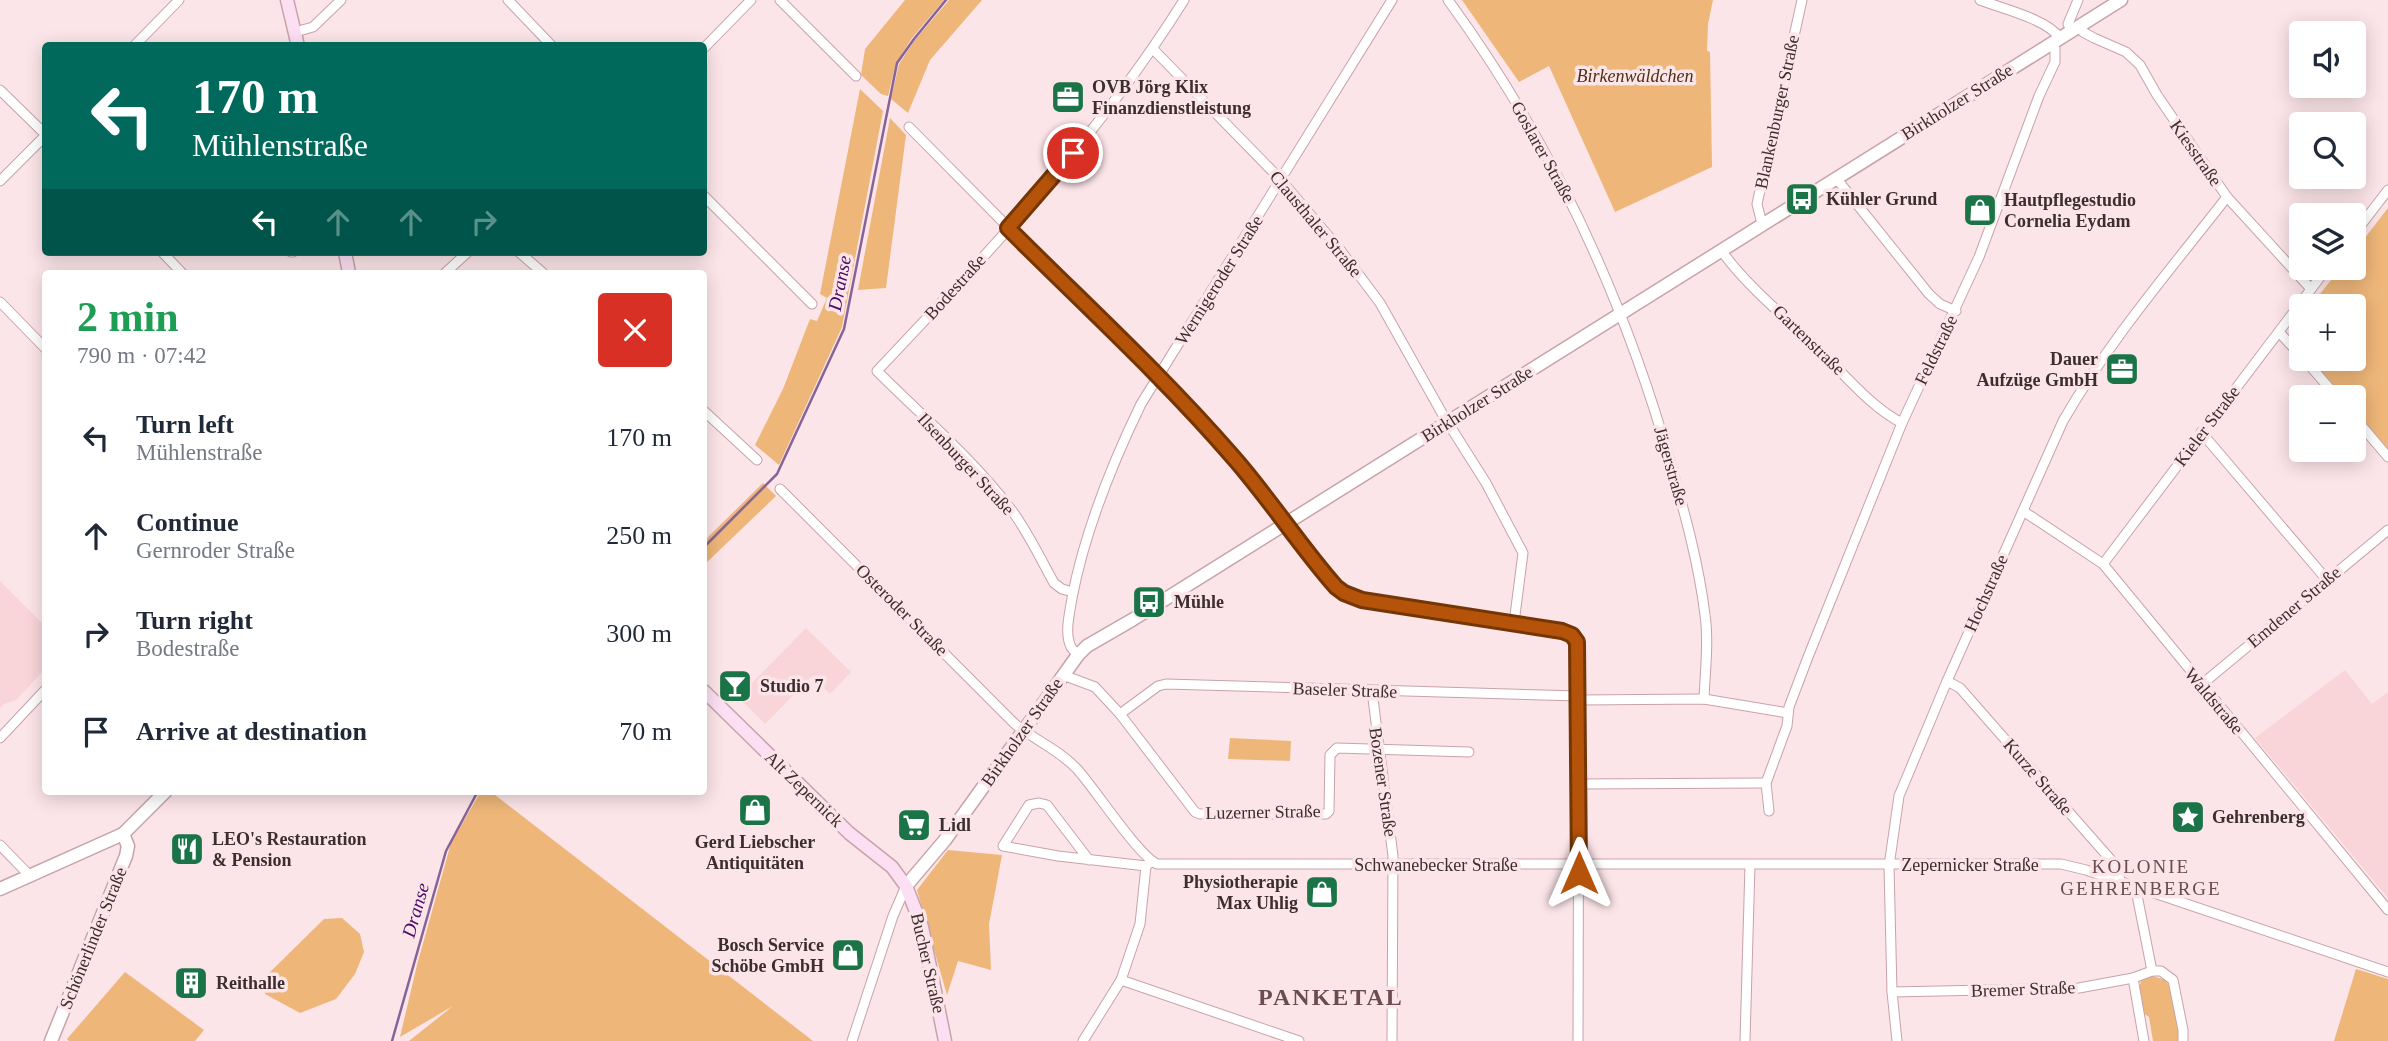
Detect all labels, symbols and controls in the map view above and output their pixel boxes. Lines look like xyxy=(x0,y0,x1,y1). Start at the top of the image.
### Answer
map controls xyxy=(2289,21,2366,462)
button: sound xyxy=(2289,21,2366,98)
street label: Blankenburger Straße xyxy=(1751,33,1803,191)
street label: Birkholzer Straße xyxy=(1898,60,2016,144)
park label: Birkenwäldchen xyxy=(1577,66,1693,86)
text: 170 m xyxy=(192,69,319,124)
icon: left xyxy=(77,70,168,161)
place label: OVB Jörg Klix Finanzdienstleistung xyxy=(1092,77,1251,118)
office icon: OVB Jörg Klix Finanzdienstleistung xyxy=(1049,78,1087,116)
street label: Goslarer Straße xyxy=(1507,98,1579,206)
button: search xyxy=(2289,112,2366,189)
street label: Kiesstraße xyxy=(2166,116,2226,190)
pin xyxy=(1043,123,1103,183)
text: Mühlenstraße xyxy=(192,127,368,163)
icon: arrive xyxy=(1054,134,1092,172)
street label: Clausthaler Straße xyxy=(1266,167,1366,281)
bus stop icon: Kühler Grund xyxy=(1783,180,1821,218)
place label: Kühler Grund xyxy=(1826,189,1937,209)
place label: Hautpflegestudio Cornelia Eydam xyxy=(2004,190,2136,231)
shop icon: Hautpflegestudio Cornelia Eydam xyxy=(1961,191,1999,229)
icon: left xyxy=(246,203,284,241)
icon: ahead xyxy=(319,203,357,241)
icon: ahead xyxy=(392,203,430,241)
icon: right xyxy=(465,203,503,241)
button: layers xyxy=(2289,203,2366,280)
street label: Wernigeroder Straße xyxy=(1171,212,1267,348)
street label: Bodestraße xyxy=(920,250,990,324)
water label: Dranse xyxy=(824,254,855,314)
button: close xyxy=(598,293,672,367)
text: 2 min xyxy=(77,294,179,340)
button: + xyxy=(2289,294,2366,371)
street label: Gartenstraße xyxy=(1769,301,1849,379)
street label: Feldstraße xyxy=(1911,312,1961,388)
text: 790 m · 07:42 xyxy=(77,343,207,368)
place label: Dauer Aufzüge GmbH xyxy=(1977,349,2098,390)
office icon: Dauer Aufzüge GmbH xyxy=(2103,350,2141,388)
street label: Birkholzer Straße xyxy=(1418,362,1536,446)
street label: Kieler Straße xyxy=(2170,382,2244,470)
button: − xyxy=(2289,385,2366,462)
street label: Ilsenburger Straße xyxy=(914,409,1018,519)
text: Turn left xyxy=(136,410,234,439)
icon: left xyxy=(77,419,115,457)
text: 170 m xyxy=(606,423,672,452)
street label: Jägerstraße xyxy=(1650,424,1692,508)
text: Mühlenstraße xyxy=(136,440,262,465)
text: Continue xyxy=(136,508,239,537)
icon: ahead xyxy=(77,517,115,555)
text: 250 m xyxy=(606,521,672,550)
text: Gernroder Straße xyxy=(136,538,295,563)
street label: Hochstraße xyxy=(1960,551,2012,635)
street label: Osteroder Straße xyxy=(852,560,952,660)
street label: Emdener Straße xyxy=(2243,562,2345,652)
bus stop icon: Mühle xyxy=(1130,583,1168,621)
place label: Mühle xyxy=(1174,592,1224,612)
text: Turn right xyxy=(136,606,253,635)
icon: right xyxy=(77,615,115,653)
text: 300 m xyxy=(606,619,672,648)
text: Bodestraße xyxy=(136,636,239,661)
street label: Waldstraße xyxy=(2180,664,2248,738)
bar icon: Studio 7 xyxy=(716,667,754,705)
street label: Birkholzer Straße xyxy=(977,674,1067,790)
place label: Studio 7 xyxy=(760,676,824,696)
street label: Baseler Straße xyxy=(1292,678,1398,702)
icon: arrive xyxy=(77,713,115,751)
text: Arrive at destination xyxy=(136,717,367,746)
text: 70 m xyxy=(619,717,672,746)
street label: Bozener Straße xyxy=(1365,726,1401,838)
street label: Kurze Straße xyxy=(1999,735,2077,819)
street label: Alt Zepernick xyxy=(761,747,847,831)
shop icon: Gerd Liebscher Antiquitäten xyxy=(736,791,774,829)
place icon: Gehrenberg xyxy=(2169,798,2207,836)
street label: Luzerner Straße xyxy=(1205,801,1321,823)
supermarket icon: Lidl xyxy=(895,806,933,844)
place label: Gehrenberg xyxy=(2212,807,2305,827)
place label: Lidl xyxy=(939,815,971,835)
place label: LEO's Restauration & Pension xyxy=(212,829,367,870)
restaurant icon: LEO's Restauration & Pension xyxy=(168,830,206,868)
place label: Gerd Liebscher Antiquitäten xyxy=(695,832,815,873)
position arrow xyxy=(1542,836,1616,910)
street label: Schwanebecker Straße xyxy=(1354,855,1518,875)
street label: Zepernicker Straße xyxy=(1901,855,2039,875)
district label: KOLONIE GEHRENBERGE xyxy=(2060,856,2222,899)
street label: Schönerlinder Straße xyxy=(55,864,131,1012)
place label: Physiotherapie Max Uhlig xyxy=(1183,872,1298,913)
shop icon: Physiotherapie Max Uhlig xyxy=(1303,873,1341,911)
water label: Dranse xyxy=(397,880,433,941)
street label: Bucher Straße xyxy=(907,911,949,1015)
place label: Bosch Service Schöbe GmbH xyxy=(711,935,824,976)
shop icon: Bosch Service Schöbe GmbH xyxy=(829,936,867,974)
building icon: Reithalle xyxy=(172,964,210,1002)
place label: Reithalle xyxy=(216,973,285,993)
street label: Bremer Straße xyxy=(1970,977,2076,1001)
district label: PANKETAL xyxy=(1258,984,1404,1010)

